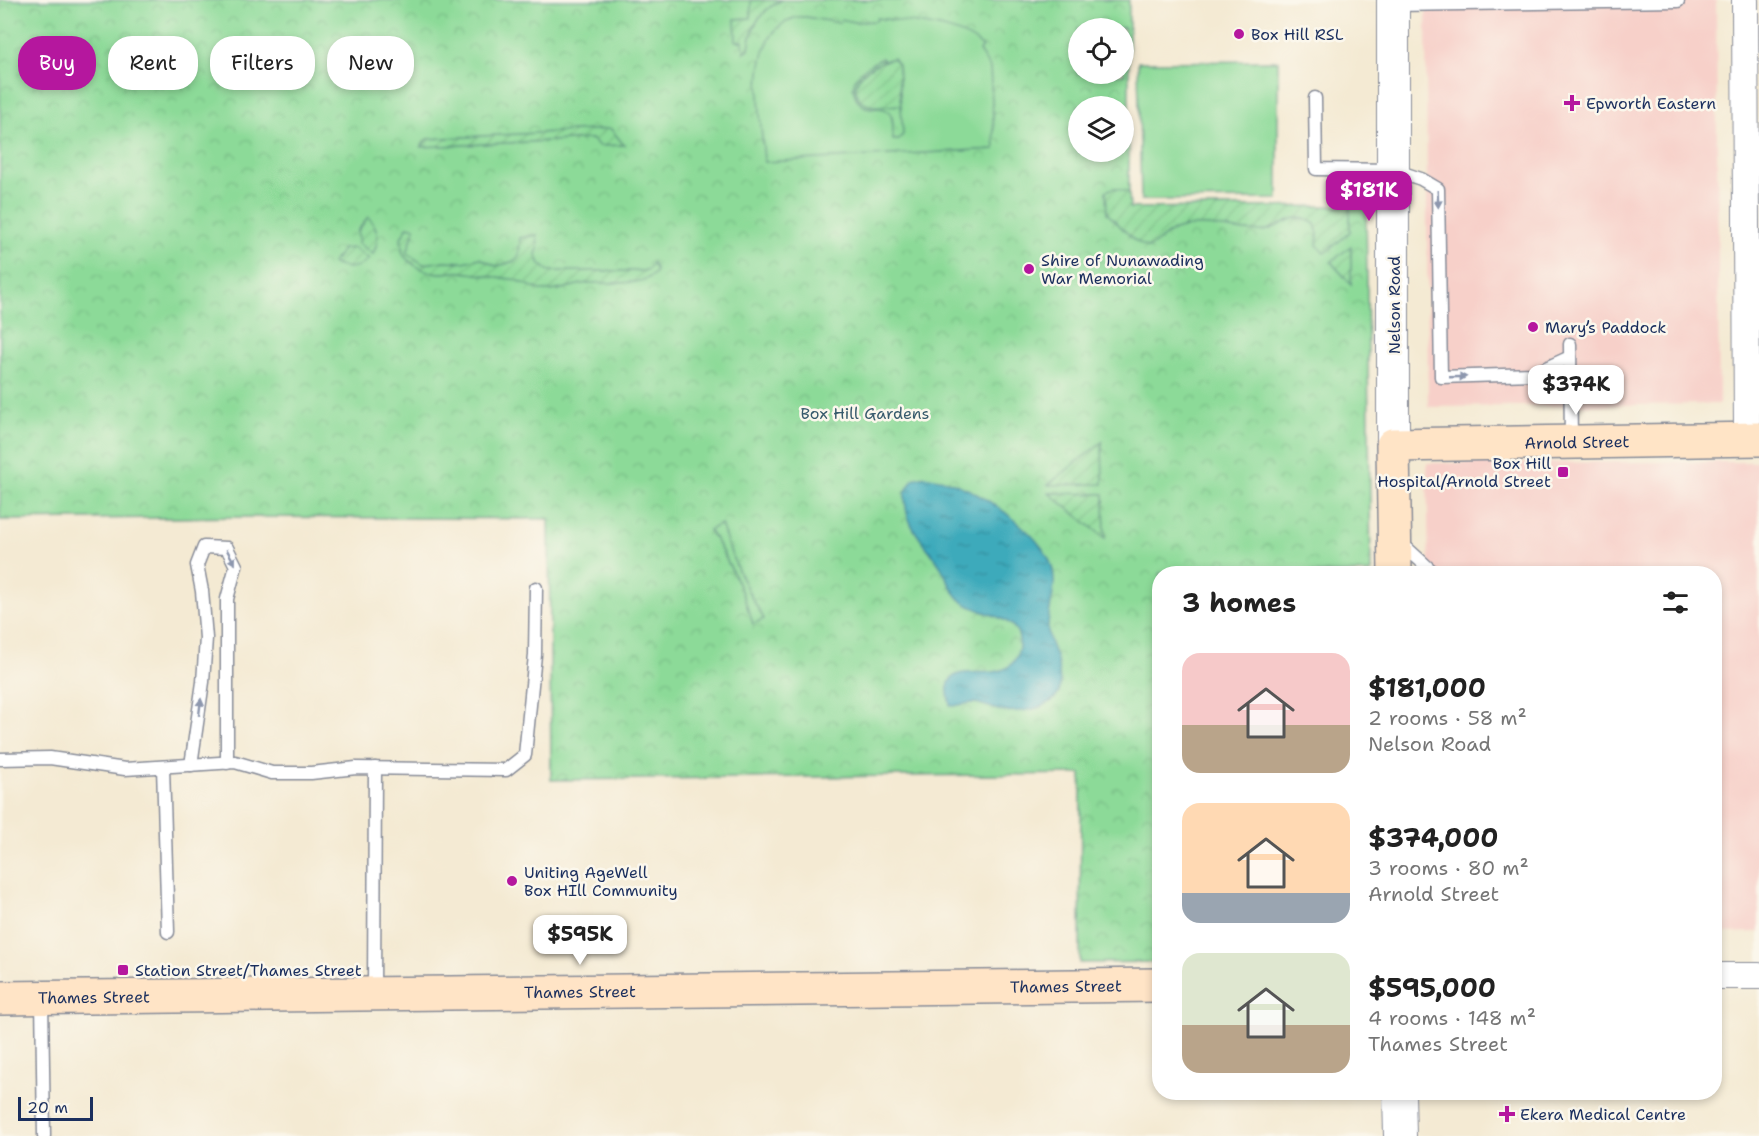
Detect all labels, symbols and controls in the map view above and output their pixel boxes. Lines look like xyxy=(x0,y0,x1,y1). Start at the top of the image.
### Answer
map controls xyxy=(1068,18,1134,162)
button: locate xyxy=(1068,18,1134,84)
place label: Box Hill RSL xyxy=(1251,24,1344,45)
marker: Box Hill RSL xyxy=(1232,27,1246,41)
chip: Buy xyxy=(18,36,96,90)
chip: Rent xyxy=(108,36,198,90)
chip: Filters xyxy=(210,36,315,90)
chip: New xyxy=(327,36,414,90)
place label: Epworth Eastern xyxy=(1586,93,1716,114)
marker: Epworth Eastern xyxy=(1563,94,1581,112)
button: layers xyxy=(1068,96,1134,162)
pin: $181K xyxy=(1327,171,1411,222)
text: $181K xyxy=(1340,177,1398,203)
one-way arrow xyxy=(1433,190,1442,209)
place label: Shire of Nunawading War Memorial xyxy=(1041,250,1204,289)
street label: Nelson Road xyxy=(1384,256,1405,354)
marker: Shire of Nunawading War Memorial xyxy=(1022,262,1036,276)
place label: Mary’s Paddock xyxy=(1545,317,1666,338)
marker: Mary’s Paddock xyxy=(1526,320,1540,334)
pin: $374K xyxy=(1534,365,1618,416)
text: $374K xyxy=(1542,371,1610,397)
one-way arrow xyxy=(1448,372,1467,381)
park label: Box Hill Gardens xyxy=(801,403,930,424)
street label: Arnold Street xyxy=(1524,431,1630,453)
place label: Box Hill Hospital/Arnold Street xyxy=(1377,453,1551,492)
marker: Box Hill Hospital/Arnold Street xyxy=(1556,465,1570,479)
one-way arrow xyxy=(225,548,236,565)
text: 3 homes xyxy=(1182,585,1296,620)
icon: filters xyxy=(1659,586,1692,619)
text: $181,000 xyxy=(1368,670,1486,705)
icon: home xyxy=(1230,677,1302,749)
one-way arrow xyxy=(195,698,204,717)
text: 2 rooms · 58 m² xyxy=(1368,705,1527,731)
text: Nelson Road xyxy=(1368,731,1491,757)
text: $374,000 xyxy=(1368,820,1499,855)
icon: home xyxy=(1230,827,1302,899)
text: 3 rooms · 80 m² xyxy=(1368,855,1529,881)
place label: Uniting AgeWell Box HIll Community xyxy=(524,862,678,901)
marker: Uniting AgeWell Box HIll Community xyxy=(505,874,519,888)
text: Arnold Street xyxy=(1368,881,1499,907)
pin: $595K xyxy=(538,915,622,966)
text: $595K xyxy=(547,921,613,947)
place label: Station Street/Thames Street xyxy=(135,960,362,981)
marker: Station Street/Thames Street xyxy=(116,963,130,977)
text: $595,000 xyxy=(1368,970,1496,1005)
street label: Thames Street xyxy=(1010,975,1122,997)
icon: home xyxy=(1230,977,1302,1049)
street label: Thames Street xyxy=(524,980,636,1003)
street label: Thames Street xyxy=(38,986,150,1008)
text: 4 rooms · 148 m² xyxy=(1368,1005,1536,1031)
text: Thames Street xyxy=(1368,1031,1508,1057)
scale bar xyxy=(18,1094,93,1122)
text: 20 m xyxy=(27,1097,68,1118)
place label: Ekera Medical Centre xyxy=(1520,1104,1686,1125)
marker: Ekera Medical Centre xyxy=(1498,1105,1516,1123)

